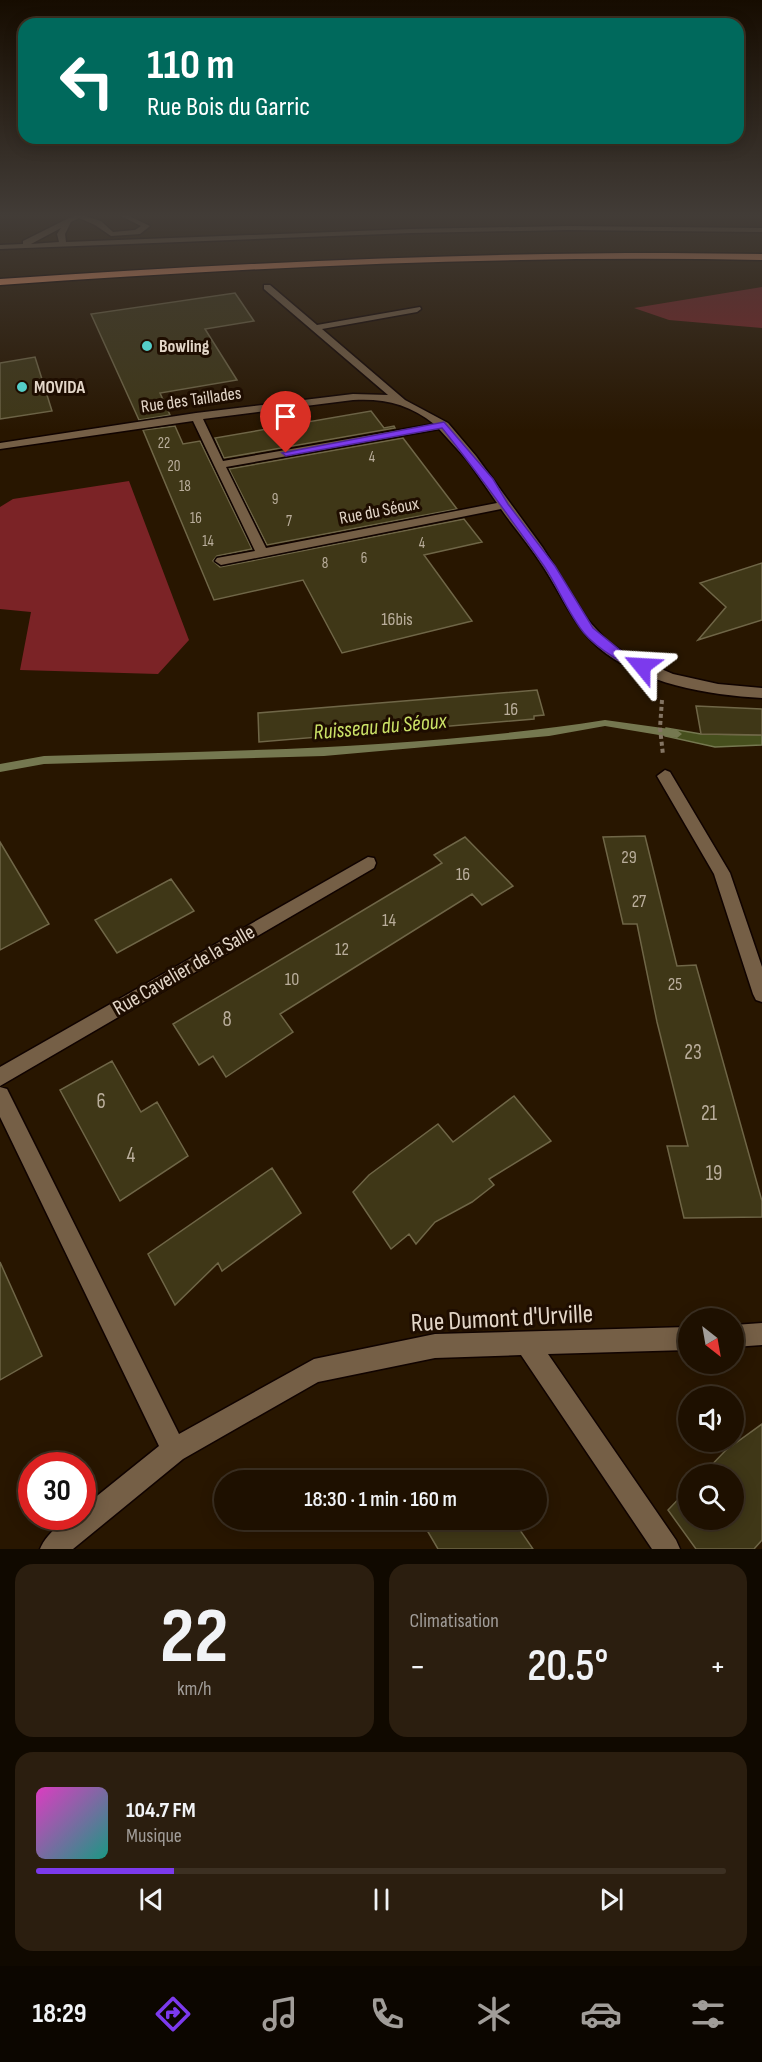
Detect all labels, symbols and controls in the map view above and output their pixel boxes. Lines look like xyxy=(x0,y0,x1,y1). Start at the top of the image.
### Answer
text: 110 m xyxy=(147,40,234,91)
icon: left xyxy=(48,42,126,120)
text: Rue Bois du Garric xyxy=(147,91,310,123)
place label: Bowling xyxy=(159,336,210,357)
marker: Bowling xyxy=(140,339,154,353)
place label: MOVIDA xyxy=(34,377,85,398)
marker: MOVIDA xyxy=(15,380,29,394)
street label: Rue des Taillades xyxy=(139,383,243,417)
pin xyxy=(260,391,311,453)
icon: arrive xyxy=(269,400,302,433)
house number: 22 xyxy=(158,434,170,453)
house number: 4 xyxy=(369,448,375,467)
house number: 20 xyxy=(168,457,180,476)
house number: 18 xyxy=(179,477,191,496)
house number: 9 xyxy=(272,490,278,509)
street label: Rue du Séoux xyxy=(337,493,421,529)
house number: 16 xyxy=(190,509,202,528)
house number: 7 xyxy=(286,512,292,531)
house number: 14 xyxy=(202,532,214,551)
house number: 4 xyxy=(419,534,425,553)
house number: 6 xyxy=(361,549,367,568)
house number: 8 xyxy=(322,554,328,573)
house number: 16bis xyxy=(381,609,413,630)
position arrow xyxy=(610,634,674,698)
house number: 16 xyxy=(504,699,518,720)
water label: Ruisseau du Séoux xyxy=(312,708,449,746)
house number: 29 xyxy=(621,847,637,868)
house number: 16 xyxy=(456,864,470,885)
house number: 27 xyxy=(632,891,647,912)
house number: 14 xyxy=(382,910,396,931)
street label: Rue Cavelier de la Salle xyxy=(109,919,259,1021)
house number: 12 xyxy=(335,939,349,960)
house number: 10 xyxy=(285,969,299,990)
house number: 25 xyxy=(668,974,682,995)
house number: 8 xyxy=(222,1007,232,1032)
house number: 23 xyxy=(684,1040,702,1065)
house number: 6 xyxy=(96,1089,106,1114)
house number: 21 xyxy=(701,1101,718,1126)
house number: 4 xyxy=(127,1143,136,1168)
house number: 19 xyxy=(706,1161,722,1186)
street label: Rue Dumont d'Urville xyxy=(410,1299,594,1339)
north arrow xyxy=(678,1308,744,1374)
map controls xyxy=(678,1308,744,1530)
button: sound xyxy=(678,1386,744,1452)
speed limit sign: 30 xyxy=(18,1452,96,1530)
button: search xyxy=(678,1464,744,1530)
text: 18:30 · 1 min · 160 m xyxy=(304,1486,457,1513)
text: 22 xyxy=(160,1591,228,1684)
text: Climatisation xyxy=(410,1609,499,1633)
text: 20.5° xyxy=(527,1639,608,1694)
text: − xyxy=(410,1647,426,1687)
text: + xyxy=(710,1647,726,1687)
text: km/h xyxy=(177,1677,212,1701)
text: 104.7 FM xyxy=(126,1797,196,1824)
text: Musique xyxy=(126,1824,182,1848)
icon: previous xyxy=(135,1883,168,1916)
icon: pause xyxy=(365,1883,398,1916)
icon: next xyxy=(595,1883,628,1916)
icon: directions xyxy=(152,1993,194,2035)
icon: music xyxy=(259,1993,301,2035)
icon: phone xyxy=(366,1993,408,2035)
icon: climate xyxy=(473,1993,515,2035)
icon: car xyxy=(580,1993,622,2035)
icon: filters xyxy=(687,1993,729,2035)
text: 18:29 xyxy=(33,1998,87,2030)

